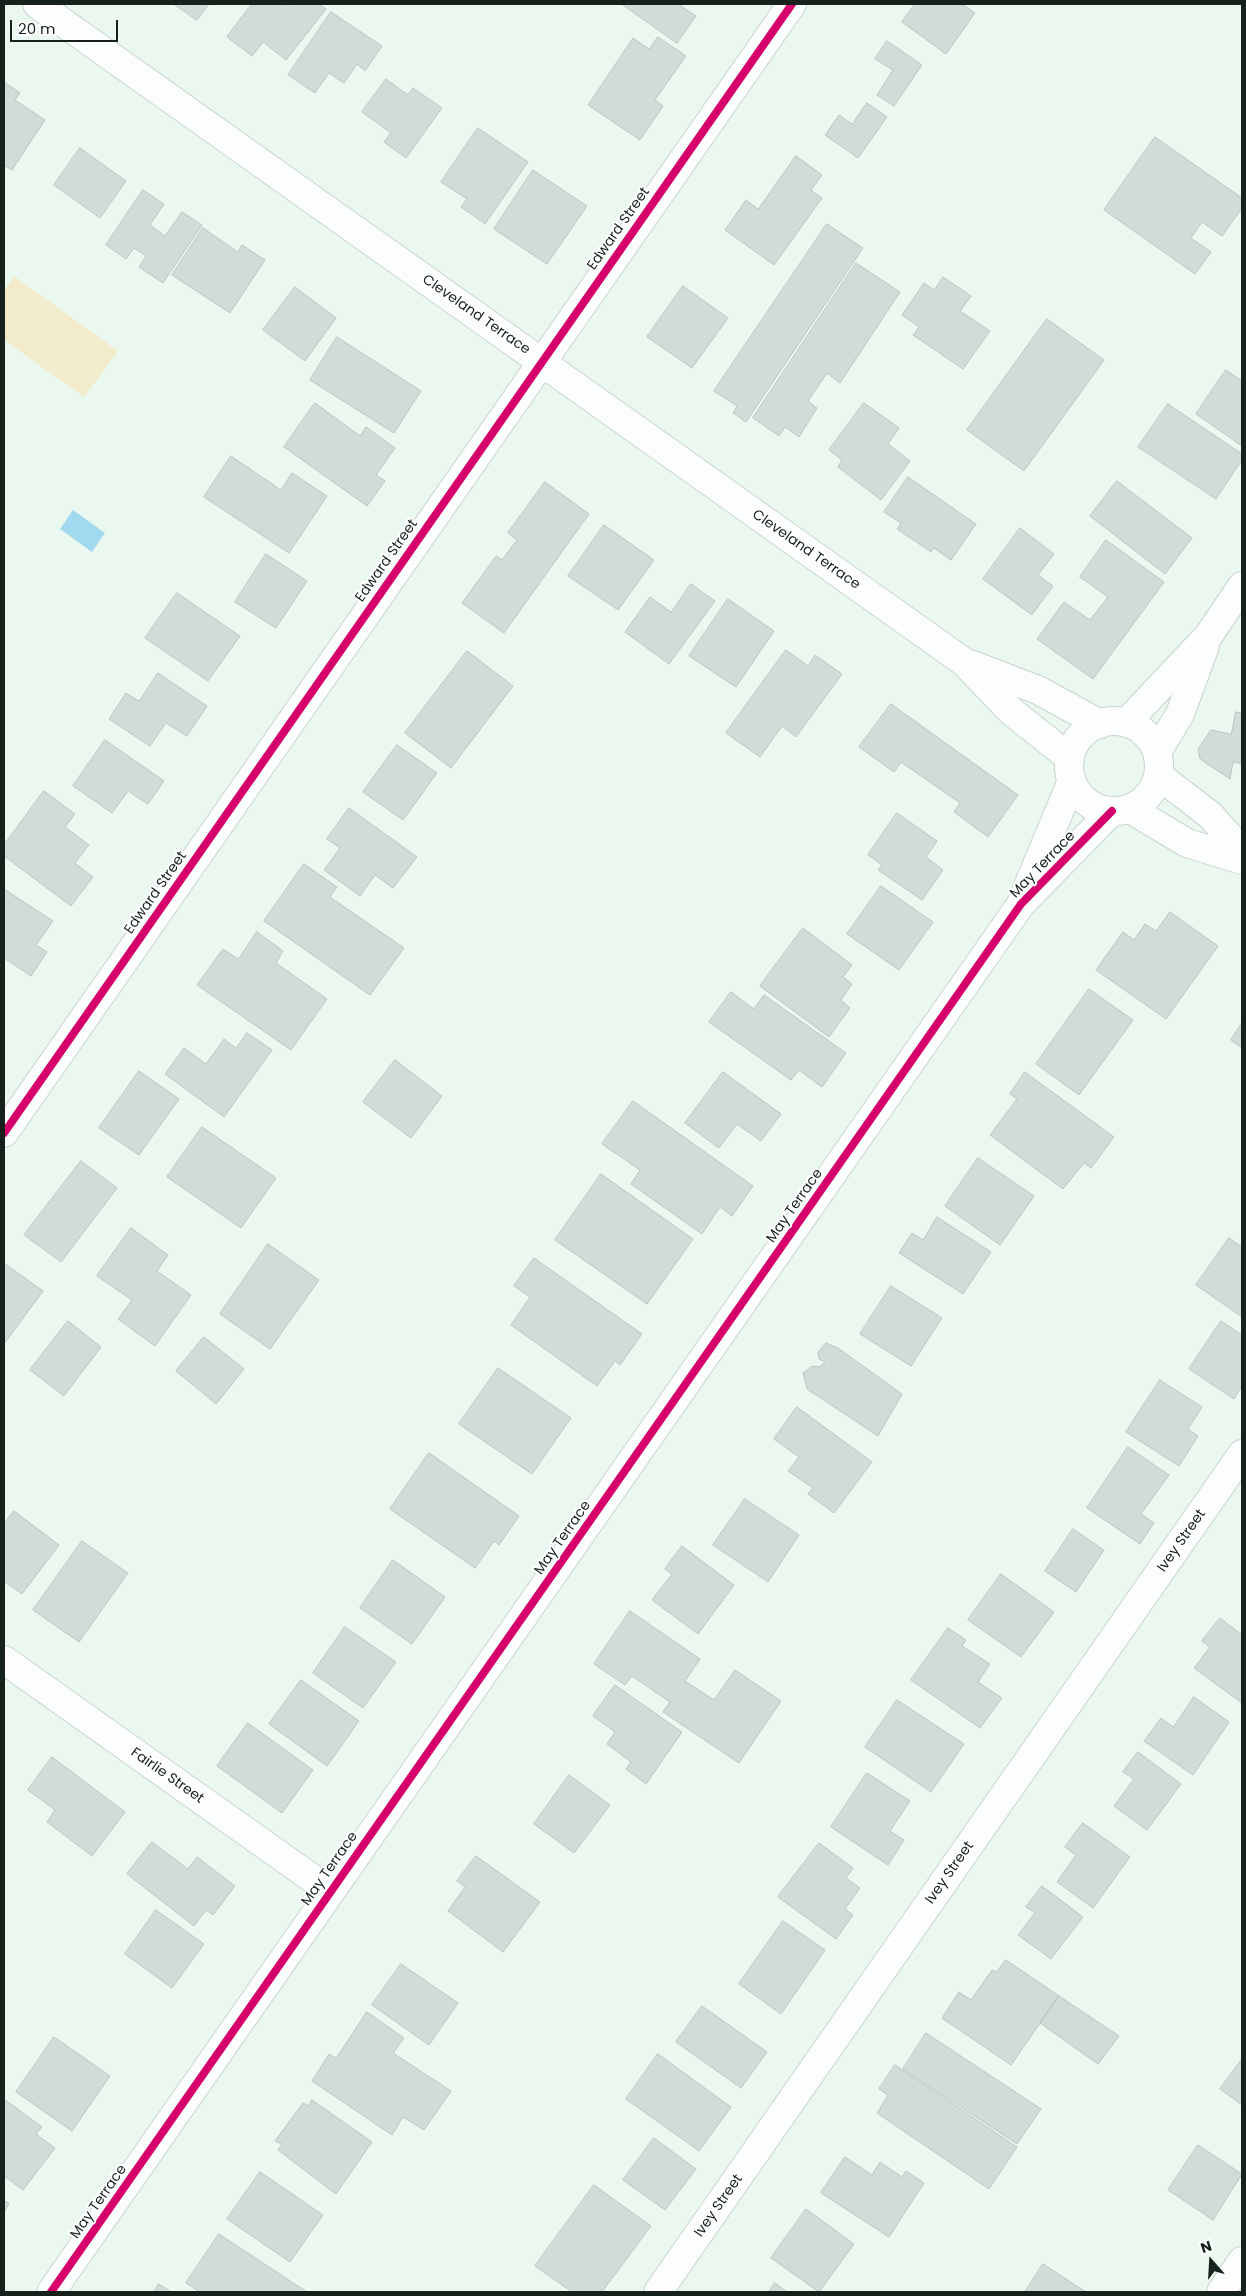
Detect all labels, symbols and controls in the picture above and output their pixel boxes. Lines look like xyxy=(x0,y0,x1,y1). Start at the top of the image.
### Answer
scale bar xyxy=(12,10,120,42)
text: 20 m xyxy=(18,18,56,39)
street label: Edward Street xyxy=(584,184,654,274)
street label: Cleveland Terrace xyxy=(419,271,533,359)
street label: Cleveland Terrace xyxy=(749,506,863,594)
street label: Edward Street xyxy=(352,516,422,606)
street label: May Terrace xyxy=(1007,828,1079,902)
street label: Edward Street xyxy=(121,848,191,938)
street label: May Terrace xyxy=(763,1166,827,1246)
street label: May Terrace xyxy=(531,1498,595,1578)
street label: Ivey Street xyxy=(1154,1506,1210,1576)
street label: Fairlie Street xyxy=(127,1745,207,1807)
street label: May Terrace xyxy=(298,1829,362,1909)
street label: Ivey Street xyxy=(922,1838,978,1908)
street label: May Terrace xyxy=(67,2162,131,2242)
street label: Ivey Street xyxy=(691,2171,747,2241)
north arrow xyxy=(1186,2236,1236,2286)
text: N xyxy=(1198,2236,1214,2258)

